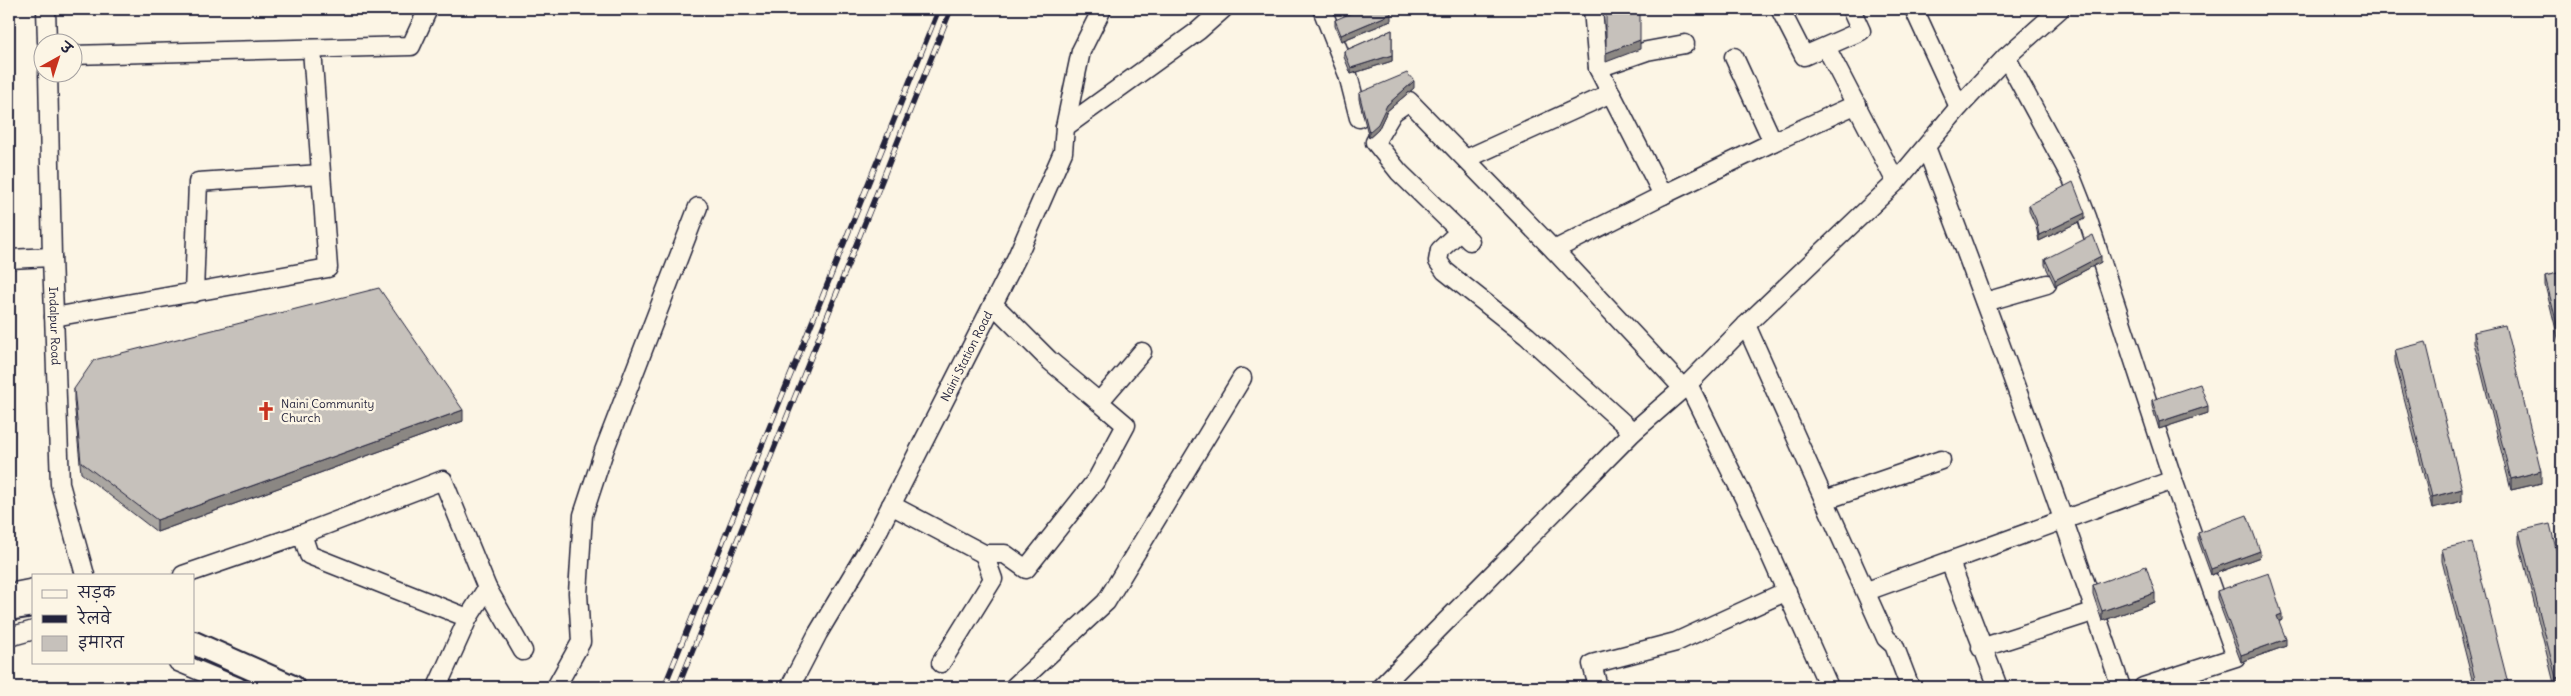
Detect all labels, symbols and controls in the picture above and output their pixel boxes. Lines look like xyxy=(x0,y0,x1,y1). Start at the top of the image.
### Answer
north arrow xyxy=(32,32,82,82)
text: उ xyxy=(55,37,77,59)
street label: Indalpur Road xyxy=(46,286,64,365)
street label: Naini Station Road xyxy=(937,309,995,404)
place label: Naini Community Church xyxy=(281,396,374,425)
church icon: Naini Community Church xyxy=(255,400,277,422)
legend xyxy=(32,574,195,664)
text: सड़क xyxy=(77,583,116,603)
text: रेलवे xyxy=(76,605,112,628)
text: इमारत xyxy=(78,633,125,652)

